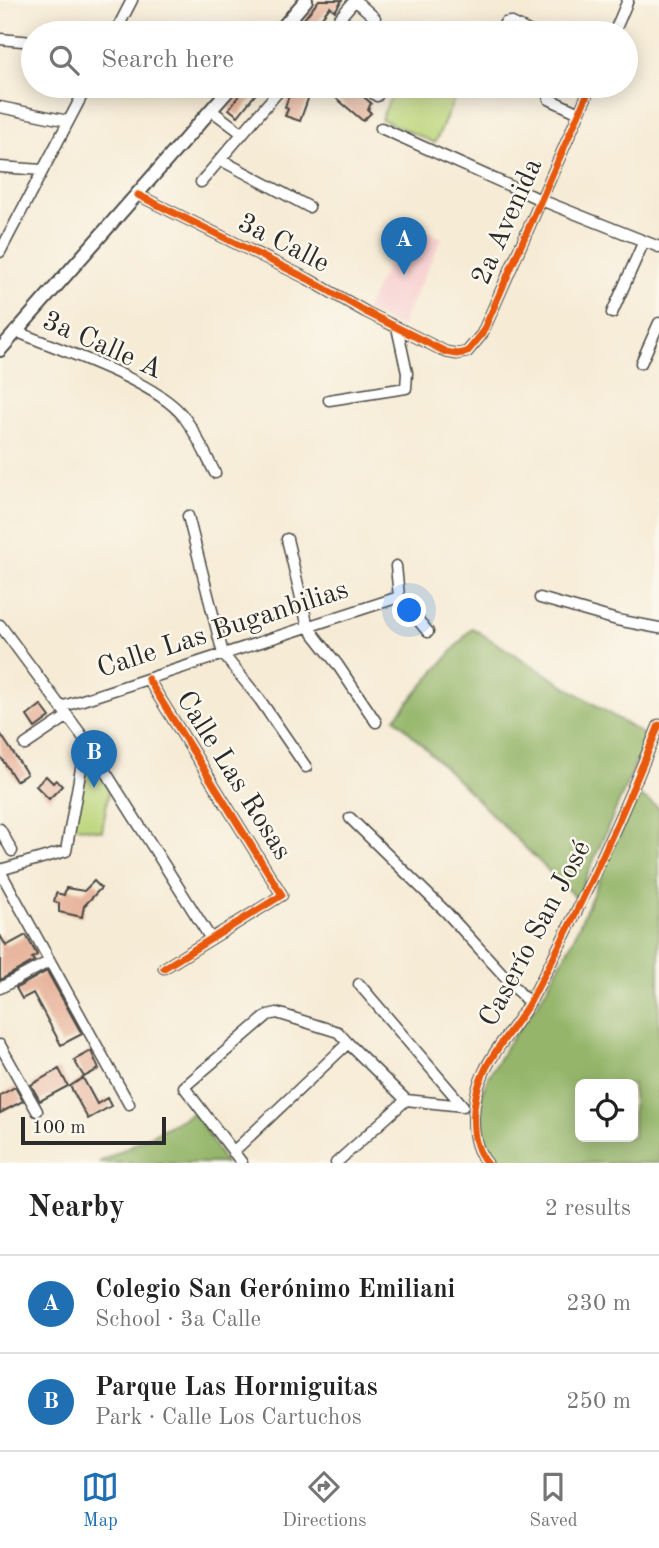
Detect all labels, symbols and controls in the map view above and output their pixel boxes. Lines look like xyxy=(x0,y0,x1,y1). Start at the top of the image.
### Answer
search box xyxy=(21,21,638,98)
icon: search xyxy=(45,41,83,79)
text: Search here xyxy=(101,47,234,73)
street label: 2a Avenida xyxy=(468,154,548,289)
street label: 3a Calle xyxy=(233,209,333,279)
pin: A xyxy=(381,217,427,275)
street label: 3a Calle A xyxy=(38,307,166,385)
street label: Calle Las Buganbilias xyxy=(94,576,352,684)
your location xyxy=(392,593,426,627)
street label: Calle Las Rosas xyxy=(170,687,296,865)
pin: B xyxy=(71,730,117,788)
street label: Caserío San José xyxy=(475,836,597,1032)
map controls xyxy=(575,1079,638,1142)
button: locate xyxy=(575,1079,638,1142)
scale bar xyxy=(21,1114,166,1146)
text: 100 m xyxy=(32,1119,85,1138)
text: Nearby xyxy=(28,1193,125,1223)
text: 2 results xyxy=(545,1197,631,1220)
text: Colegio San Gerónimo Emiliani xyxy=(95,1277,455,1303)
text: A xyxy=(42,1292,60,1315)
text: 230 m xyxy=(566,1292,631,1315)
text: School · 3a Calle xyxy=(95,1308,261,1331)
text: Parque Las Hormiguitas xyxy=(95,1375,378,1401)
text: B xyxy=(43,1390,59,1413)
text: 250 m xyxy=(566,1390,631,1413)
text: Park · Calle Los Cartuchos xyxy=(95,1406,362,1429)
tab: Map xyxy=(81,1468,119,1533)
tab: Directions xyxy=(282,1468,367,1533)
tab: Saved xyxy=(529,1468,578,1533)

